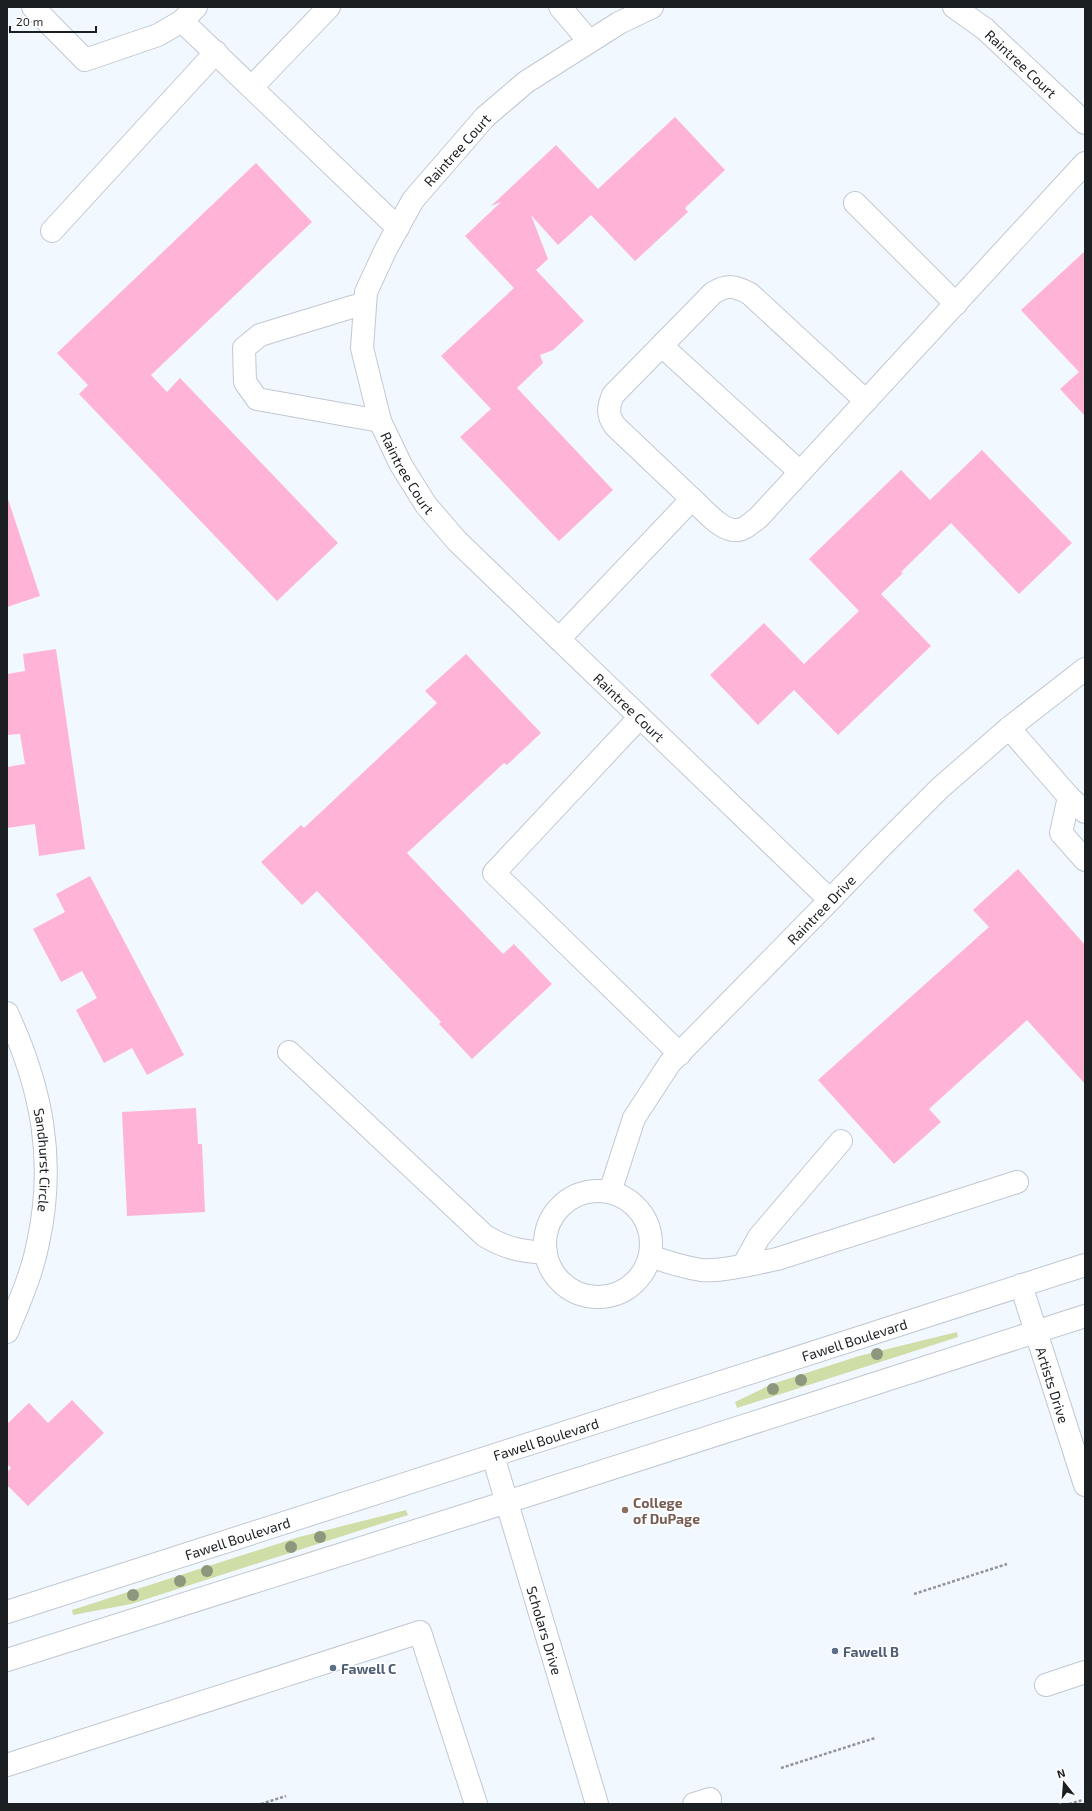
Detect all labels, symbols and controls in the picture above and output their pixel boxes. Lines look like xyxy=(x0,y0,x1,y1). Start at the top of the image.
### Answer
scale bar xyxy=(10,8,96,34)
text: 20 m xyxy=(16,14,43,28)
street label: Raintree Court xyxy=(982,26,1061,101)
street label: Raintree Court xyxy=(420,110,494,190)
street label: Raintree Court xyxy=(378,429,438,517)
street label: Raintree Court xyxy=(590,669,668,745)
street label: Raintree Drive xyxy=(783,871,858,947)
street label: Sandhurst Circle xyxy=(31,1107,54,1213)
street label: Fawell Boulevard xyxy=(799,1314,909,1364)
street label: Artists Drive xyxy=(1033,1345,1073,1425)
street label: Fawell Boulevard xyxy=(491,1414,601,1464)
place label: College of DuPage xyxy=(633,1494,700,1527)
marker: College of DuPage xyxy=(620,1505,630,1515)
street label: Fawell Boulevard xyxy=(182,1513,292,1563)
street label: Scholars Drive xyxy=(524,1584,566,1677)
place label: Fawell B xyxy=(843,1643,899,1660)
marker: Fawell B xyxy=(830,1646,840,1656)
place label: Fawell C xyxy=(341,1660,396,1677)
marker: Fawell C xyxy=(328,1663,338,1673)
north arrow xyxy=(1044,1763,1084,1803)
text: N xyxy=(1055,1766,1067,1780)

